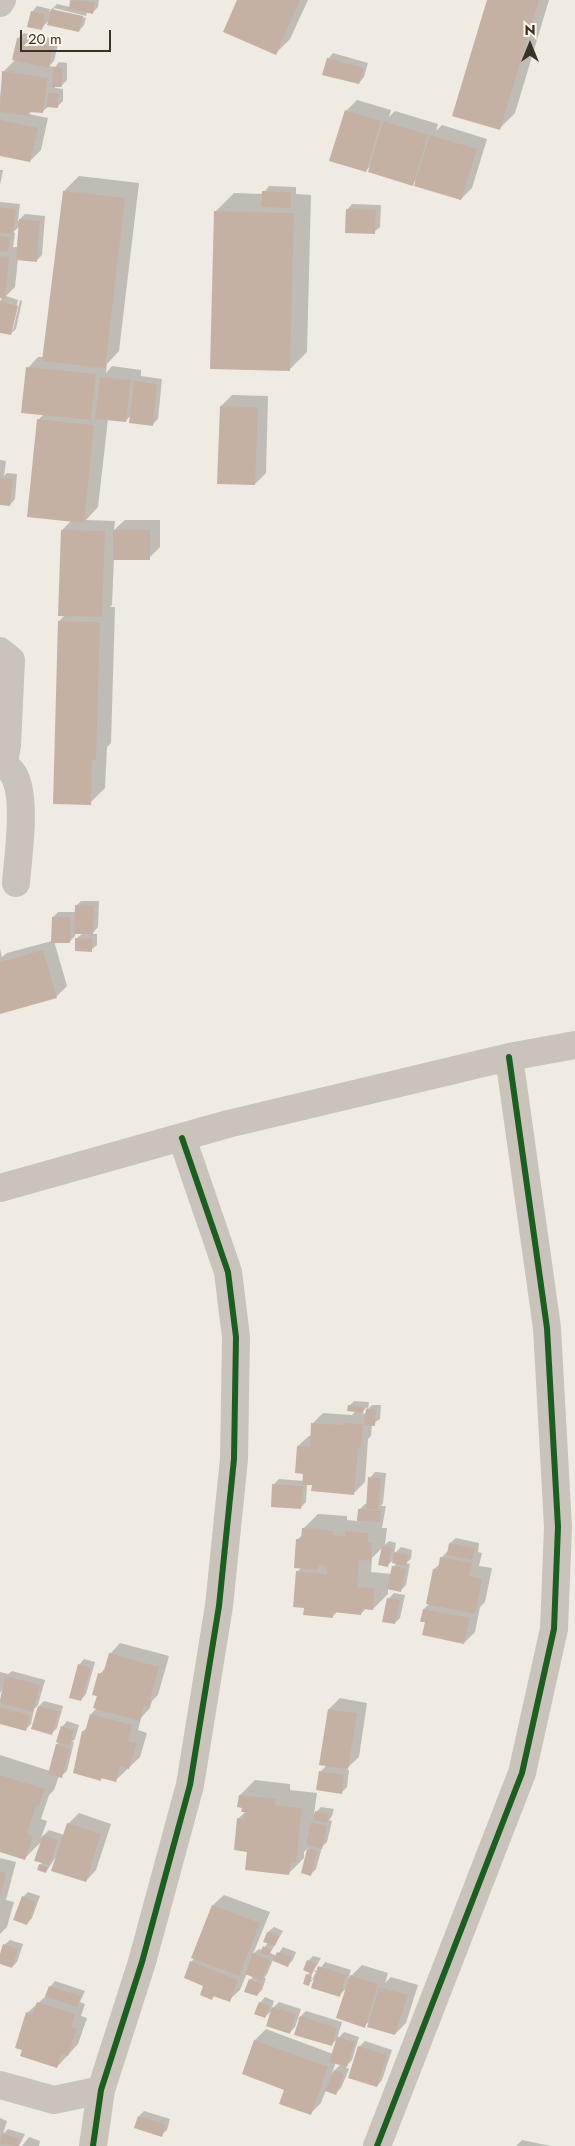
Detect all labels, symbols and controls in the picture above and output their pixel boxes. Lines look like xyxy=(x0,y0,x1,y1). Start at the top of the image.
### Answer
scale bar xyxy=(22,20,114,52)
north arrow xyxy=(505,20,555,70)
text: N xyxy=(524,20,536,40)
text: 20 m xyxy=(28,28,62,50)

